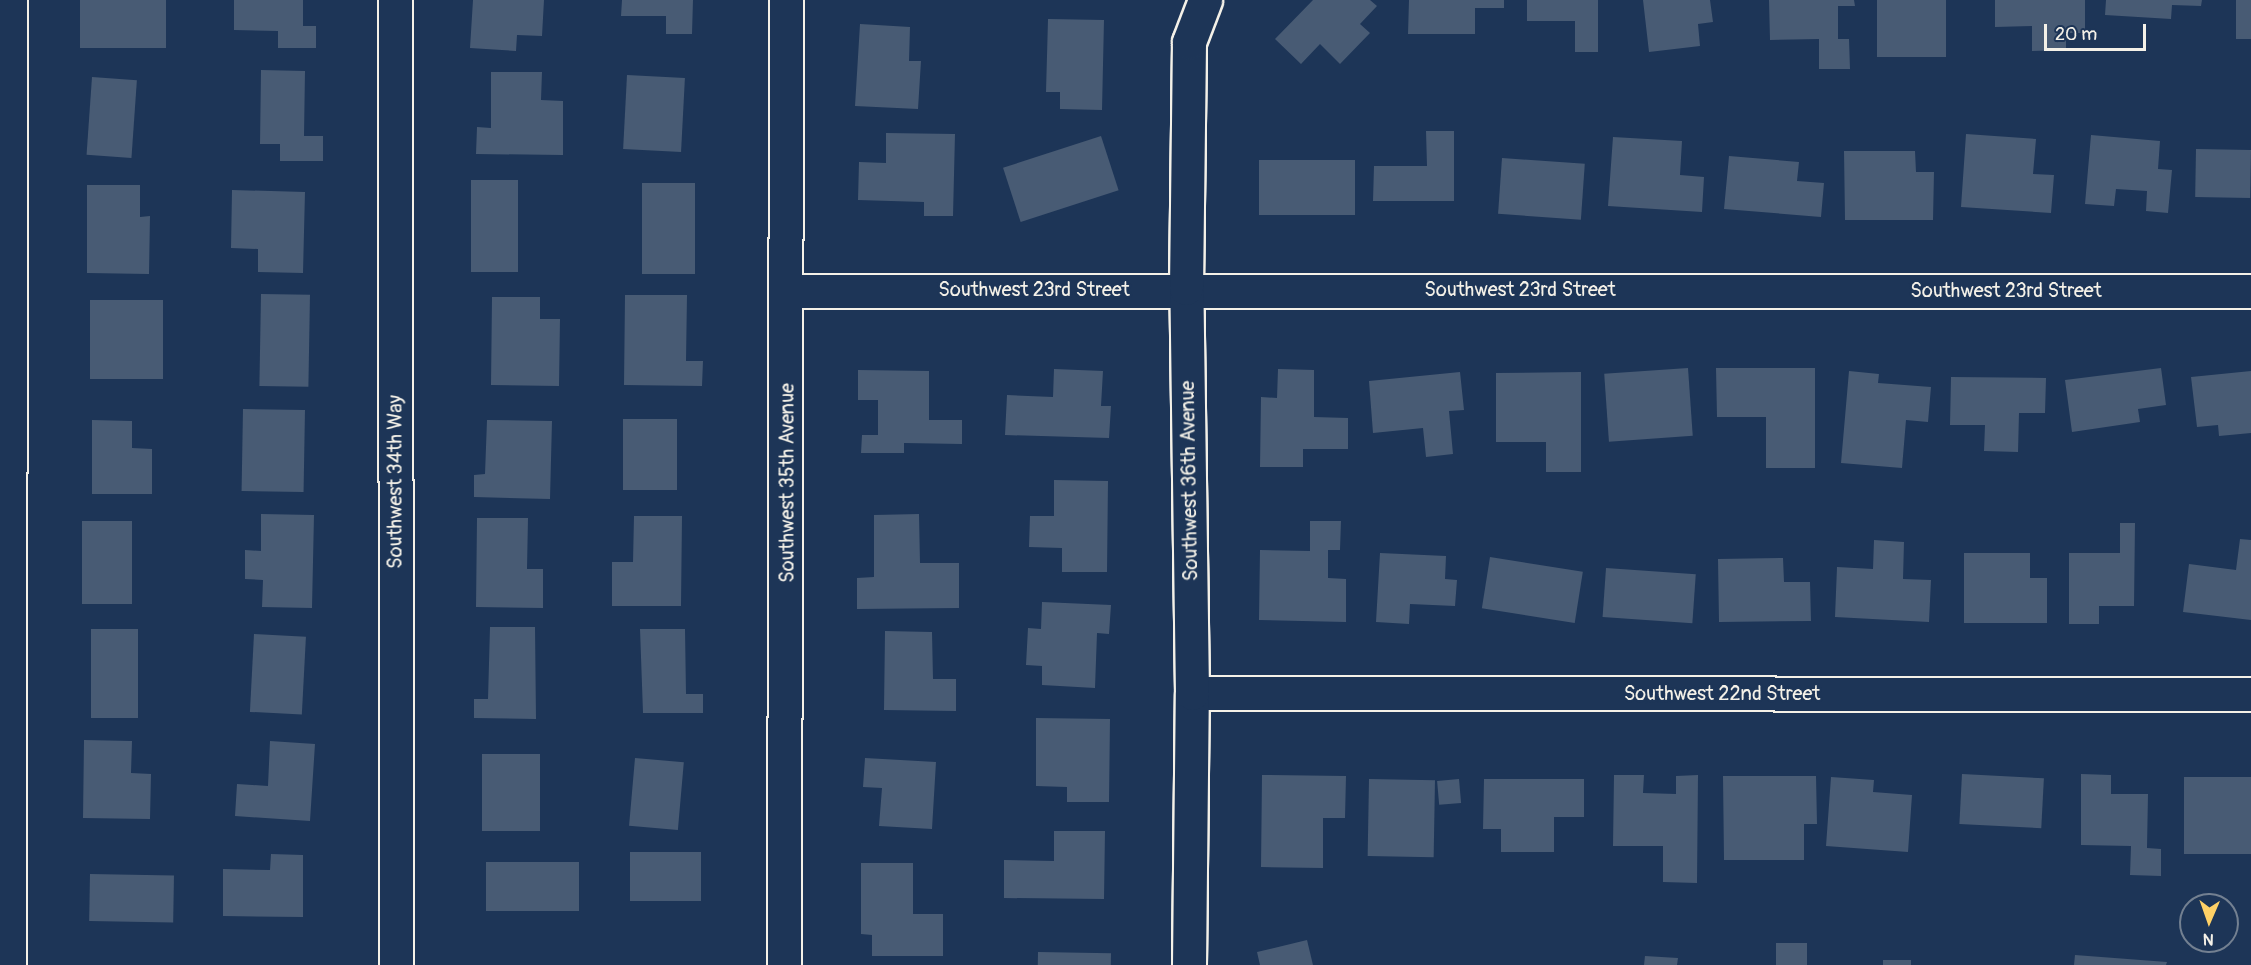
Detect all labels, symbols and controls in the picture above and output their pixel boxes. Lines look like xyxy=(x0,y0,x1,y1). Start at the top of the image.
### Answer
scale bar xyxy=(2047,12,2149,50)
text: 20 m xyxy=(2055,23,2097,46)
street label: Southwest 23rd Street xyxy=(938,277,1130,301)
street label: Southwest 23rd Street xyxy=(1424,277,1616,301)
street label: Southwest 23rd Street xyxy=(1910,278,2102,302)
street label: Southwest 36th Avenue xyxy=(1175,380,1203,582)
street label: Southwest 35th Avenue xyxy=(775,383,799,583)
street label: Southwest 34th Way xyxy=(383,395,407,569)
street label: Southwest 22nd Street xyxy=(1624,681,1820,705)
north arrow xyxy=(2179,893,2239,953)
text: N xyxy=(2203,929,2214,949)

